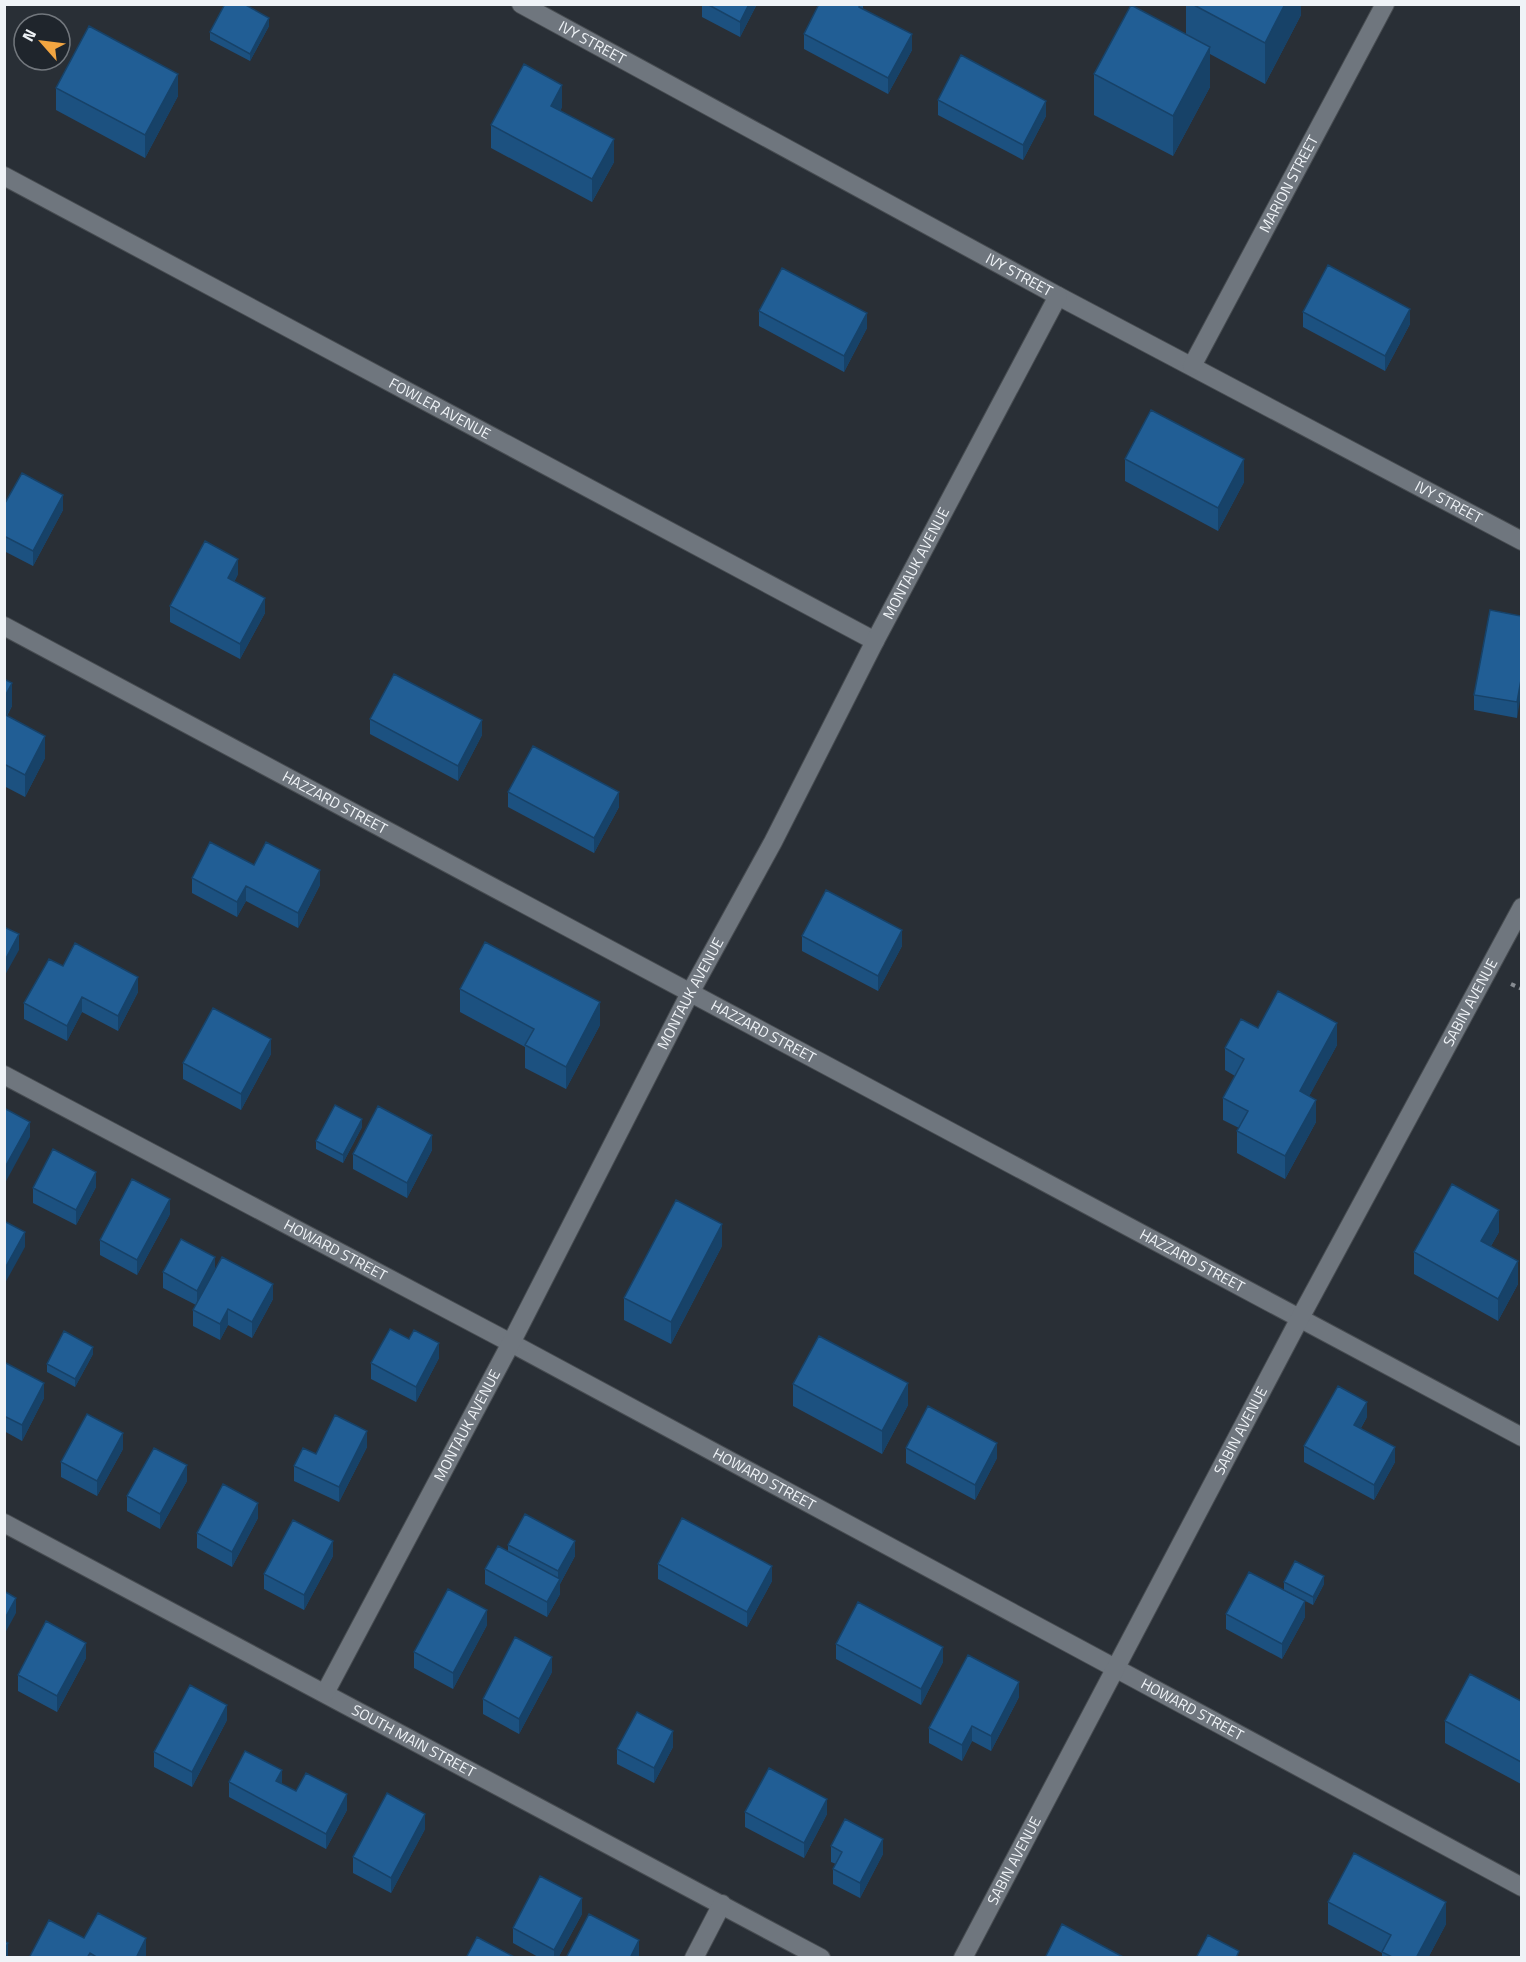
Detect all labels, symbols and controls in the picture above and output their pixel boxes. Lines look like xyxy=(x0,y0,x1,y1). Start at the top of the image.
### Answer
north arrow xyxy=(12,12,72,72)
street label: IVY STREET xyxy=(555,15,630,70)
text: N xyxy=(16,24,42,45)
street label: MARION STREET xyxy=(1253,131,1324,237)
street label: IVY STREET xyxy=(982,247,1057,302)
street label: FOWLER AVENUE xyxy=(385,372,495,445)
street label: IVY STREET xyxy=(1411,474,1487,529)
street label: MONTAUK AVENUE xyxy=(877,503,955,623)
street label: HAZZARD STREET xyxy=(278,765,392,840)
street label: MONTAUK AVENUE xyxy=(651,933,729,1054)
street label: SABIN AVENUE xyxy=(1437,954,1503,1050)
street label: HAZZARD STREET xyxy=(707,994,820,1069)
street label: HOWARD STREET xyxy=(280,1213,392,1287)
street label: HAZZARD STREET xyxy=(1136,1223,1249,1298)
street label: MONTAUK AVENUE xyxy=(428,1365,506,1485)
street label: SABIN AVENUE xyxy=(1207,1382,1273,1479)
street label: HOWARD STREET xyxy=(709,1442,820,1516)
street label: HOWARD STREET xyxy=(1137,1672,1248,1746)
street label: SOUTH MAIN STREET xyxy=(348,1698,480,1783)
street label: SABIN AVENUE xyxy=(981,1812,1047,1909)

